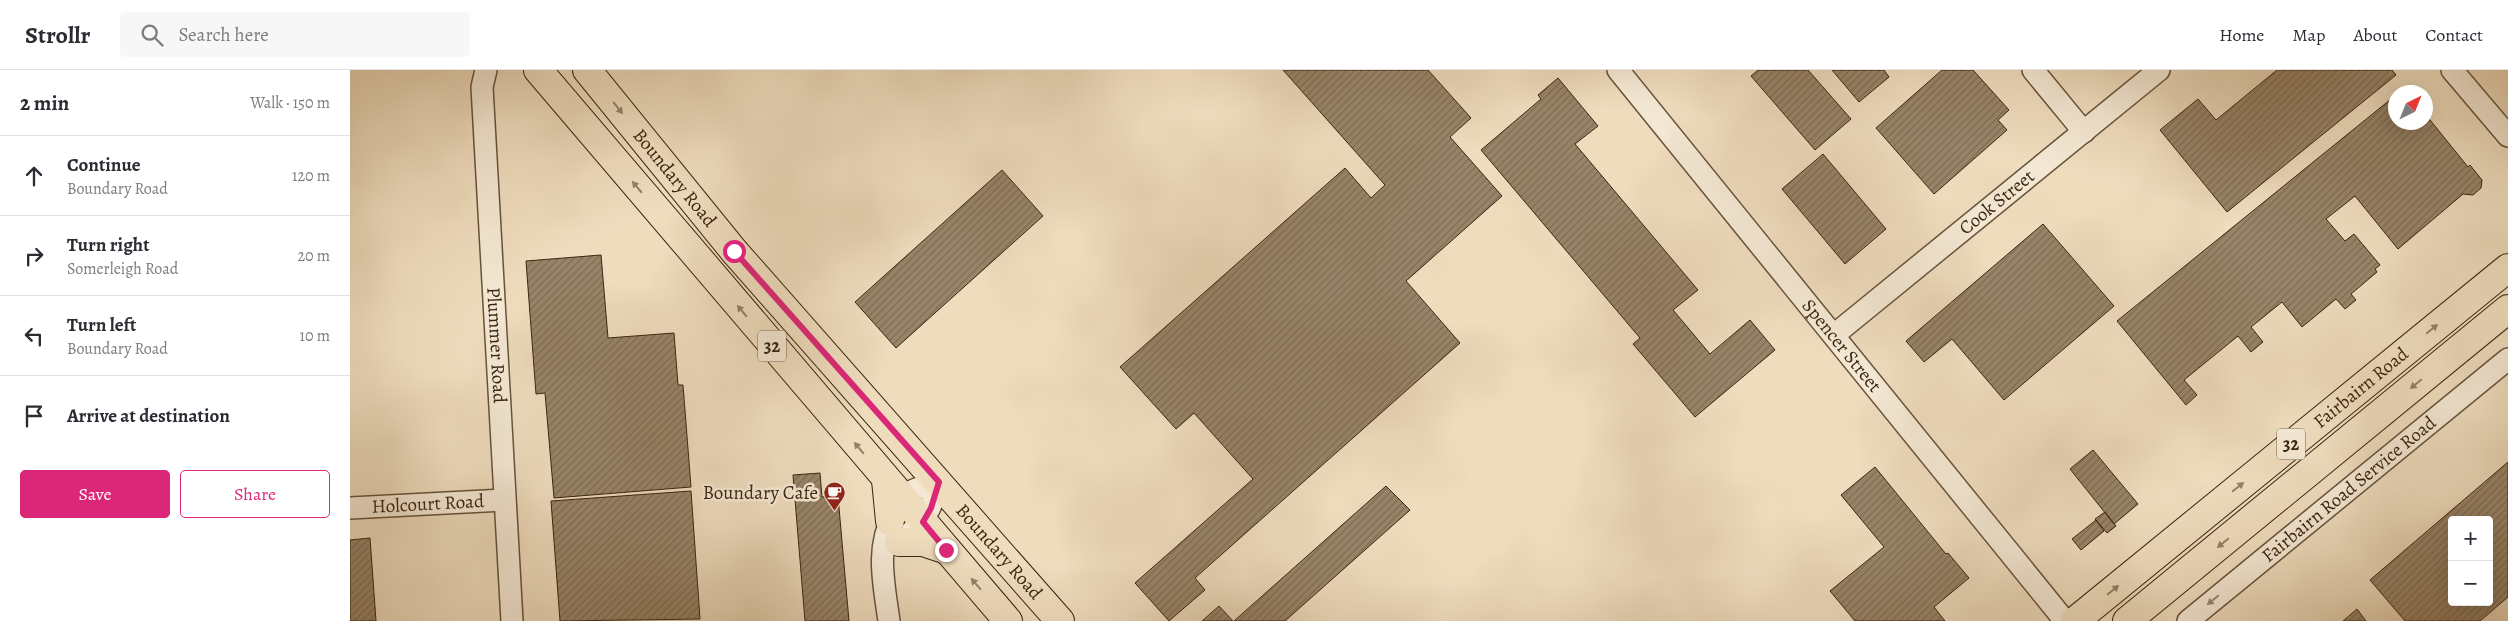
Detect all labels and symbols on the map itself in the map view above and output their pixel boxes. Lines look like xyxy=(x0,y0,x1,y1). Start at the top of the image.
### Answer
north arrow xyxy=(2388,85,2433,130)
one-way arrow xyxy=(613,101,624,114)
street label: Boundary Road xyxy=(627,123,723,233)
street label: Cook Street xyxy=(1953,164,2040,241)
one-way arrow xyxy=(631,181,643,193)
route start xyxy=(723,240,746,263)
street label: Plummer Road xyxy=(480,286,513,405)
street label: Spencer Street xyxy=(1796,294,1887,398)
one-way arrow xyxy=(737,304,748,317)
one-way arrow xyxy=(2426,324,2439,335)
road number: 32 xyxy=(758,330,786,362)
street label: Fairbairn Road xyxy=(2308,341,2415,434)
one-way arrow xyxy=(2410,379,2423,390)
street label: Fairbairn Road Service Road xyxy=(2256,410,2442,568)
road number: 32 xyxy=(2277,428,2305,459)
one-way arrow xyxy=(853,441,864,454)
place label: Boundary Cafe xyxy=(703,480,818,506)
cafe icon: Boundary Cafe xyxy=(822,481,846,512)
one-way arrow xyxy=(2232,482,2245,493)
street label: Holcourt Road xyxy=(371,488,486,520)
street label: Boundary Road xyxy=(950,498,1049,606)
one-way arrow xyxy=(2216,537,2229,548)
route end xyxy=(935,539,958,562)
one-way arrow xyxy=(971,578,982,591)
one-way arrow xyxy=(2106,585,2119,596)
one-way arrow xyxy=(2207,595,2220,606)

